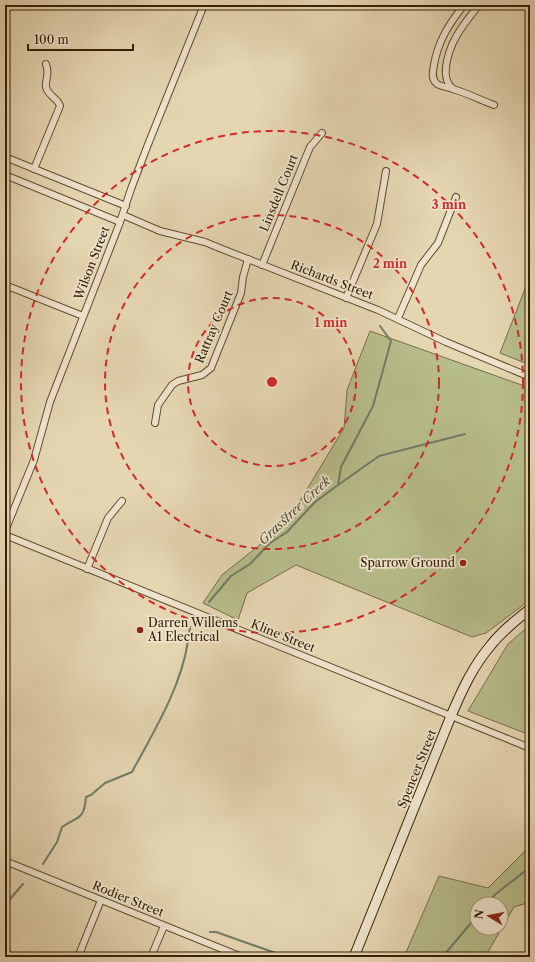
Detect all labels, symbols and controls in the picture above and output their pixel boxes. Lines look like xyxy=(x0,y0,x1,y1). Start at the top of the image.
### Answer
scale bar xyxy=(28,26,133,52)
text: 100 m xyxy=(34,32,69,47)
street label: Linsdell Court xyxy=(256,151,301,234)
text: 3 min xyxy=(432,197,467,212)
street label: Wilson Street xyxy=(70,223,113,303)
text: 2 min xyxy=(373,256,408,271)
street label: Richards Street xyxy=(289,257,376,302)
street label: Rattray Court xyxy=(192,288,236,365)
text: 1 min xyxy=(315,315,348,330)
centre of rings xyxy=(265,375,279,389)
water label: Grasstree Creek xyxy=(255,472,334,548)
place label: Sparrow Ground xyxy=(360,555,456,570)
marker: Sparrow Ground xyxy=(458,558,468,568)
place label: Darren Willems A1 Electrical xyxy=(147,615,238,644)
street label: Kline Street xyxy=(249,616,318,656)
marker: Darren Willems A1 Electrical xyxy=(135,625,145,635)
street label: Spencer Street xyxy=(394,726,439,810)
street label: Rodier Street xyxy=(90,877,167,920)
north arrow xyxy=(469,896,509,936)
text: N xyxy=(471,908,487,920)

